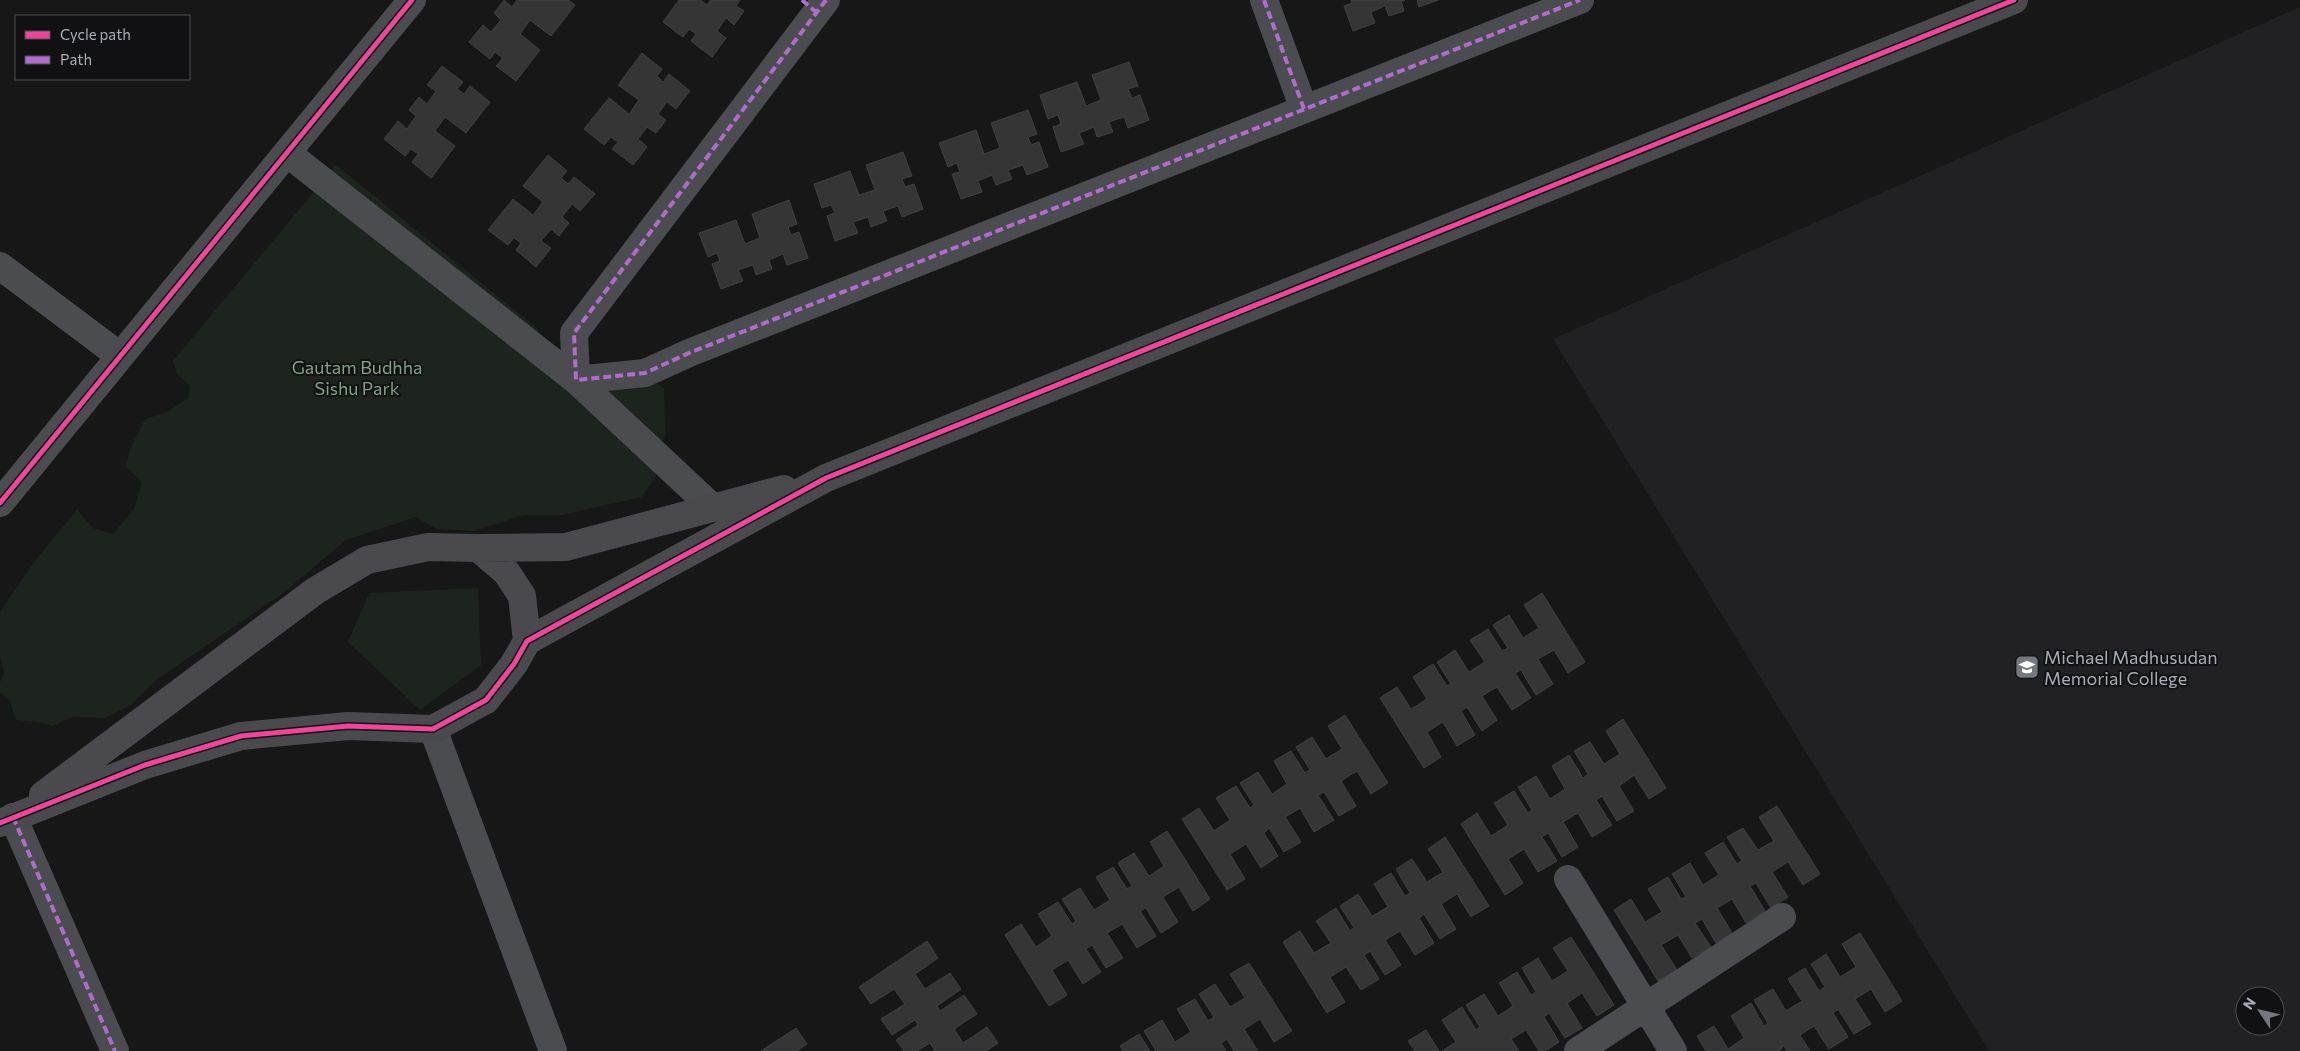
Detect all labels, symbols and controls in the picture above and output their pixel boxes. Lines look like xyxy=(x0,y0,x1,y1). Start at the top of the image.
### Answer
legend xyxy=(15,15,190,80)
text: Cycle path xyxy=(60,25,131,43)
text: Path xyxy=(60,50,92,68)
park label: Gautam Budhha Sishu Park xyxy=(292,356,422,399)
place label: Michael Madhusudan Memorial College xyxy=(2044,646,2218,689)
school or university icon: Michael Madhusudan Memorial College xyxy=(2014,654,2040,680)
north arrow xyxy=(2235,986,2285,1036)
text: N xyxy=(2239,994,2259,1012)

